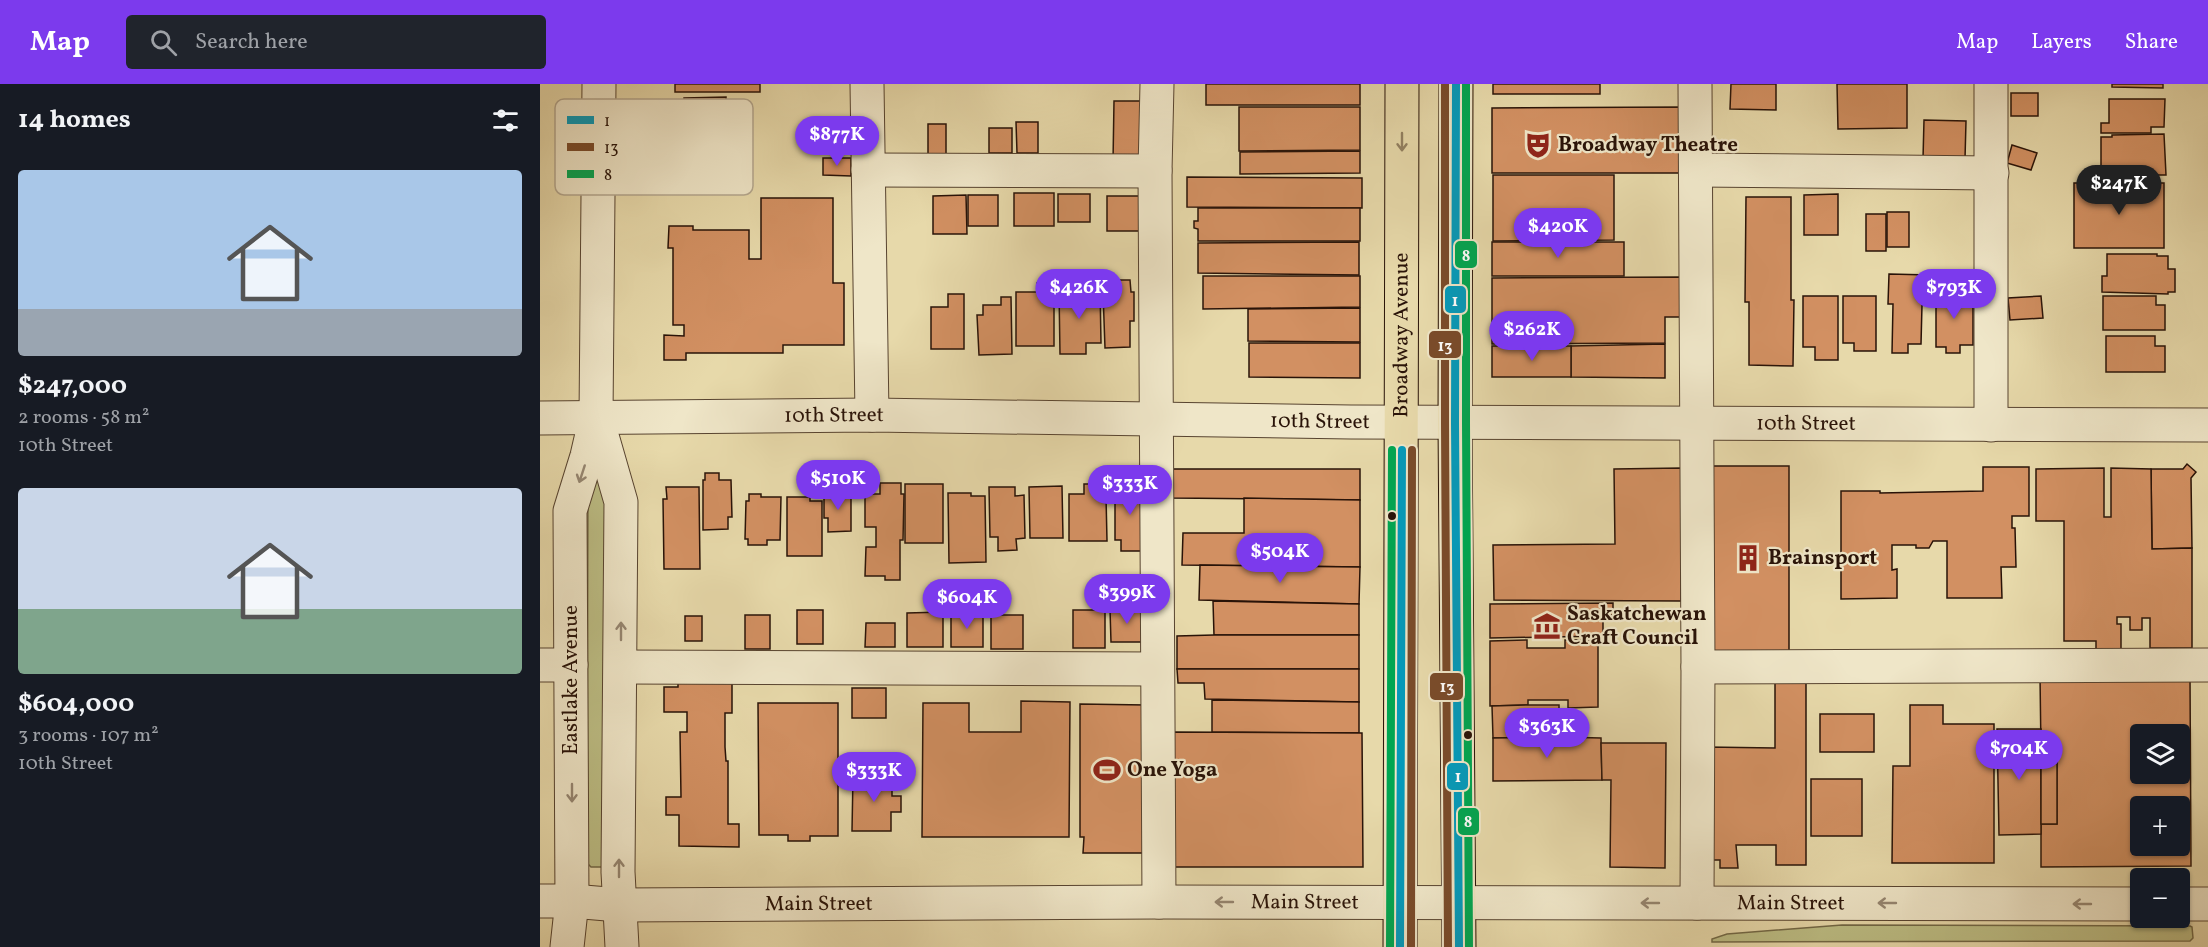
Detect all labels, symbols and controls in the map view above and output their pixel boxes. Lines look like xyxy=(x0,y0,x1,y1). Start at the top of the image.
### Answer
search box xyxy=(126,15,546,69)
text: Map xyxy=(30,23,90,62)
icon: search xyxy=(147,26,180,59)
text: Search here xyxy=(195,27,308,58)
text: Map xyxy=(1956,28,1998,57)
text: Layers xyxy=(2031,28,2092,57)
text: Share xyxy=(2125,28,2178,57)
legend xyxy=(555,99,753,195)
text: 14 homes xyxy=(18,102,131,138)
icon: filters xyxy=(489,104,522,137)
text: 1 xyxy=(604,111,610,133)
pin: $877K xyxy=(795,116,879,167)
text: $877K xyxy=(809,121,865,149)
theatre icon: Broadway Theatre xyxy=(1523,130,1553,160)
place label: Broadway Theatre xyxy=(1558,131,1738,160)
one-way arrow xyxy=(1396,132,1408,152)
text: 13 xyxy=(604,138,618,160)
text: 8 xyxy=(604,165,612,187)
pin: $247K xyxy=(2077,165,2161,216)
text: $247K xyxy=(2090,170,2148,198)
pin: $420K xyxy=(1516,208,1600,259)
icon: home xyxy=(216,209,324,317)
text: $420K xyxy=(1528,213,1588,241)
line badge: 8 xyxy=(1454,240,1478,269)
text: 8 xyxy=(1462,246,1470,268)
street label: Broadway Avenue xyxy=(1387,252,1416,418)
pin: $426K xyxy=(1037,269,1121,320)
pin: $793K xyxy=(1912,269,1996,320)
text: $426K xyxy=(1049,274,1109,302)
text: $793K xyxy=(1926,274,1982,302)
line badge: 1 xyxy=(1444,285,1467,314)
text: 1 xyxy=(1452,291,1458,313)
pin: $262K xyxy=(1490,311,1574,362)
text: $262K xyxy=(1503,316,1561,344)
line badge: 13 xyxy=(1428,330,1462,359)
text: 13 xyxy=(1438,336,1452,358)
text: $247,000 xyxy=(18,368,127,404)
street label: 10th Street xyxy=(784,400,884,430)
text: 2 rooms · 58 m² xyxy=(18,404,149,432)
street label: 10th Street xyxy=(1270,406,1370,437)
street label: 10th Street xyxy=(1756,409,1856,438)
text: 10th Street xyxy=(18,432,113,460)
pin: $510K xyxy=(796,460,880,511)
one-way arrow xyxy=(576,464,587,483)
text: $510K xyxy=(810,465,866,493)
pin: $333K xyxy=(1088,465,1172,516)
text: $333K xyxy=(1102,470,1158,498)
unlabelled marker xyxy=(1386,510,1398,522)
icon: home xyxy=(216,527,324,635)
pin: $504K xyxy=(1238,533,1322,584)
text: $504K xyxy=(1250,538,1310,566)
building icon: Brainsport xyxy=(1733,543,1763,573)
place label: Brainsport xyxy=(1768,544,1877,573)
pin: $399K xyxy=(1085,574,1169,625)
pin: $604K xyxy=(925,579,1009,630)
text: $399K xyxy=(1098,579,1156,607)
text: $604K xyxy=(937,584,997,612)
place label: Saskatchewan Craft Council xyxy=(1567,600,1707,653)
street label: Eastlake Avenue xyxy=(557,605,586,755)
museum icon: Saskatchewan Craft Council xyxy=(1532,611,1562,641)
one-way arrow xyxy=(615,621,627,641)
line badge: 13 xyxy=(1429,672,1464,701)
text: 13 xyxy=(1440,677,1454,699)
text: $604,000 xyxy=(18,686,134,722)
pin: $363K xyxy=(1505,708,1589,759)
text: $363K xyxy=(1519,713,1575,741)
text: 3 rooms · 107 m² xyxy=(18,722,159,750)
map controls xyxy=(2130,724,2190,928)
button: layers xyxy=(2130,724,2190,784)
unlabelled marker xyxy=(1462,729,1474,741)
pin: $704K xyxy=(1977,730,2061,781)
text: $704K xyxy=(1990,735,2048,763)
text: 10th Street xyxy=(18,750,113,778)
pin: $333K xyxy=(832,752,916,803)
sports icon: One Yoga xyxy=(1092,755,1122,785)
place label: One Yoga xyxy=(1127,756,1218,785)
text: $333K xyxy=(846,757,902,785)
line badge: 1 xyxy=(1446,762,1469,791)
text: 1 xyxy=(1455,767,1461,789)
one-way arrow xyxy=(566,782,578,802)
button: + xyxy=(2130,796,2190,856)
line badge: 8 xyxy=(1457,807,1480,836)
text: 8 xyxy=(1464,812,1472,834)
one-way arrow xyxy=(613,858,625,878)
button: − xyxy=(2130,868,2190,928)
street label: Main Street xyxy=(1251,888,1359,917)
street label: Main Street xyxy=(765,889,873,919)
street label: Main Street xyxy=(1737,889,1845,918)
one-way arrow xyxy=(1215,896,1235,908)
one-way arrow xyxy=(1641,897,1661,909)
one-way arrow xyxy=(1878,897,1898,909)
one-way arrow xyxy=(2073,898,2093,910)

